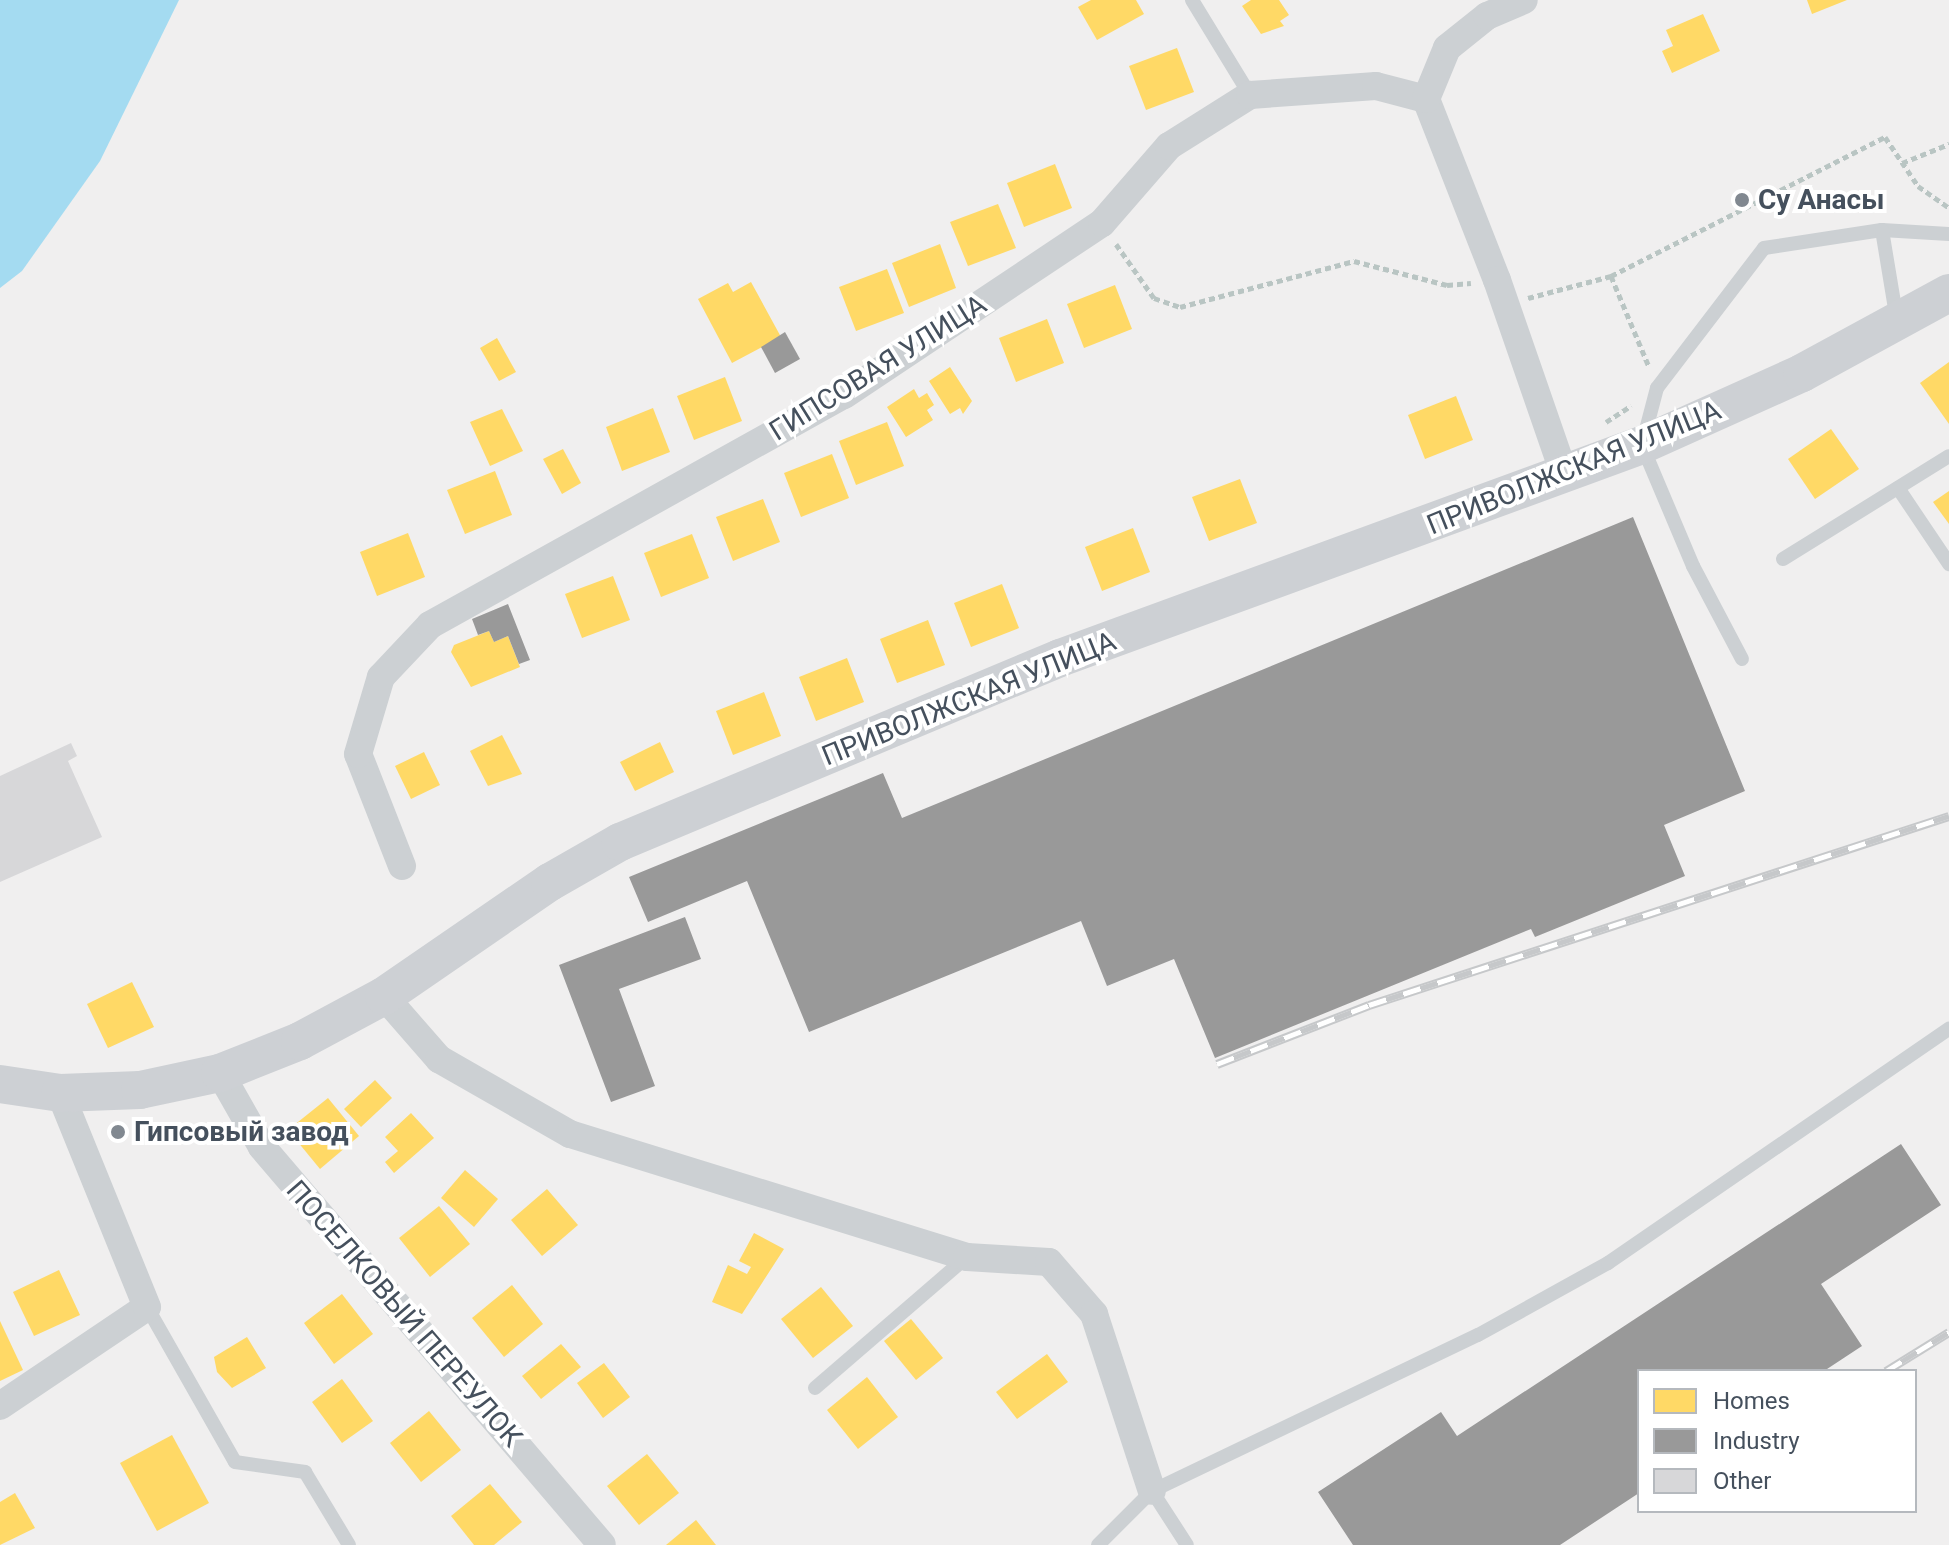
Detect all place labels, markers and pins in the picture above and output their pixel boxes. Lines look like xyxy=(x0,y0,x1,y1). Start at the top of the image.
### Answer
place label: Су Анасы xyxy=(1758,183,1884,217)
marker: Су Анасы xyxy=(1733,191,1751,209)
place label: Гипсовый завод xyxy=(134,1115,349,1149)
marker: Гипсовый завод xyxy=(109,1123,127,1141)

